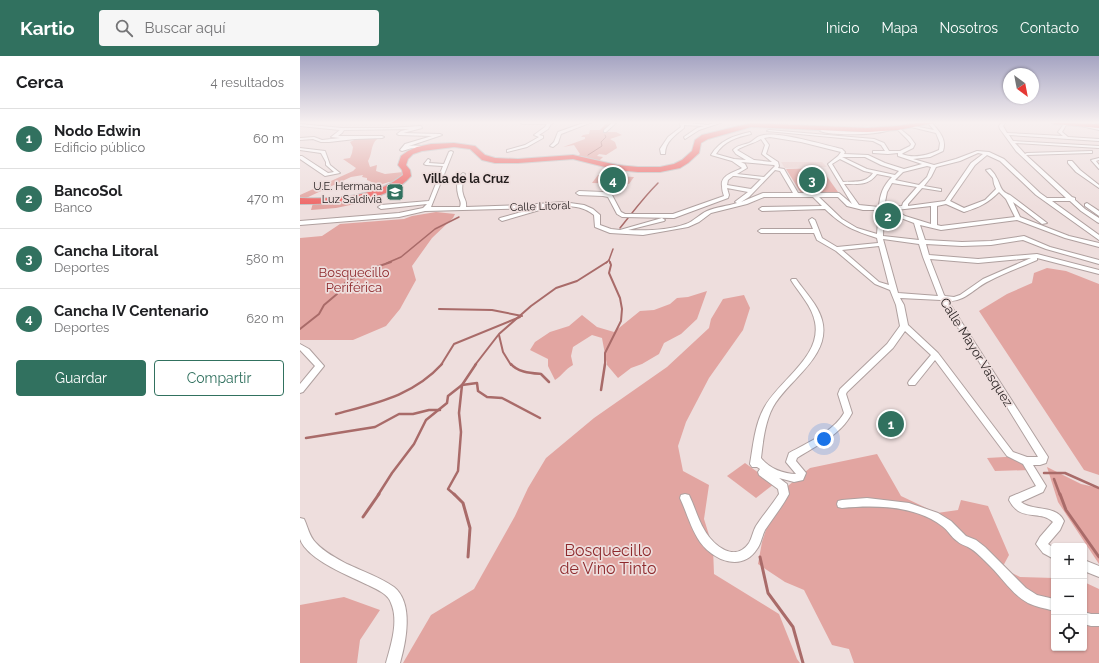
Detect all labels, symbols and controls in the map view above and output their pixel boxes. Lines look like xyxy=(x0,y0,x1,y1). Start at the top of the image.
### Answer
search box xyxy=(99,10,379,46)
text: Kartio xyxy=(20,17,75,39)
icon: search xyxy=(113,17,135,39)
text: Buscar aquí xyxy=(145,19,225,37)
text: Inicio xyxy=(826,20,859,36)
text: Mapa xyxy=(881,20,918,36)
text: Nosotros xyxy=(940,20,998,36)
text: Contacto xyxy=(1020,20,1079,36)
north arrow xyxy=(1003,68,1039,104)
text: Cerca xyxy=(16,72,64,92)
text: 4 resultados xyxy=(211,75,284,90)
text: Nodo Edwin xyxy=(54,122,141,140)
text: 1 xyxy=(26,131,32,146)
text: 60 m xyxy=(253,131,284,146)
text: Edificio público xyxy=(54,140,145,155)
pin: 4 xyxy=(600,165,626,195)
pin: 3 xyxy=(799,165,825,195)
district label: Villa de la Cruz xyxy=(423,172,509,186)
place label: U.E. Hermana Luz Saldivia xyxy=(313,180,382,206)
text: BancoSol xyxy=(54,182,122,200)
school or university icon: U.E. Hermana Luz Saldivia xyxy=(385,182,405,202)
text: 2 xyxy=(25,191,33,206)
text: 470 m xyxy=(247,191,284,206)
street label: Calle Litoral xyxy=(510,199,571,214)
text: Banco xyxy=(54,200,92,215)
pin: 2 xyxy=(875,201,901,231)
text: Cancha Litoral xyxy=(54,242,158,260)
text: 3 xyxy=(25,251,33,266)
text: 580 m xyxy=(246,251,284,266)
text: Deportes xyxy=(54,260,109,275)
park label: Bosquecillo Periférica xyxy=(319,265,390,295)
street label: Calle Mayor Vasquez xyxy=(937,295,1016,409)
text: Cancha IV Centenario xyxy=(54,302,209,320)
text: 4 xyxy=(25,311,33,326)
text: 620 m xyxy=(246,311,284,326)
text: Deportes xyxy=(54,320,109,335)
button: Guardar xyxy=(16,360,146,396)
button: Compartir xyxy=(154,360,284,396)
pin: 1 xyxy=(878,409,904,439)
your location xyxy=(814,429,834,449)
park label: Bosquecillo de Vino Tinto xyxy=(560,541,656,578)
map controls xyxy=(1051,543,1087,651)
button: + xyxy=(1051,543,1087,579)
button: − xyxy=(1051,579,1087,615)
button: locate xyxy=(1051,615,1087,651)

